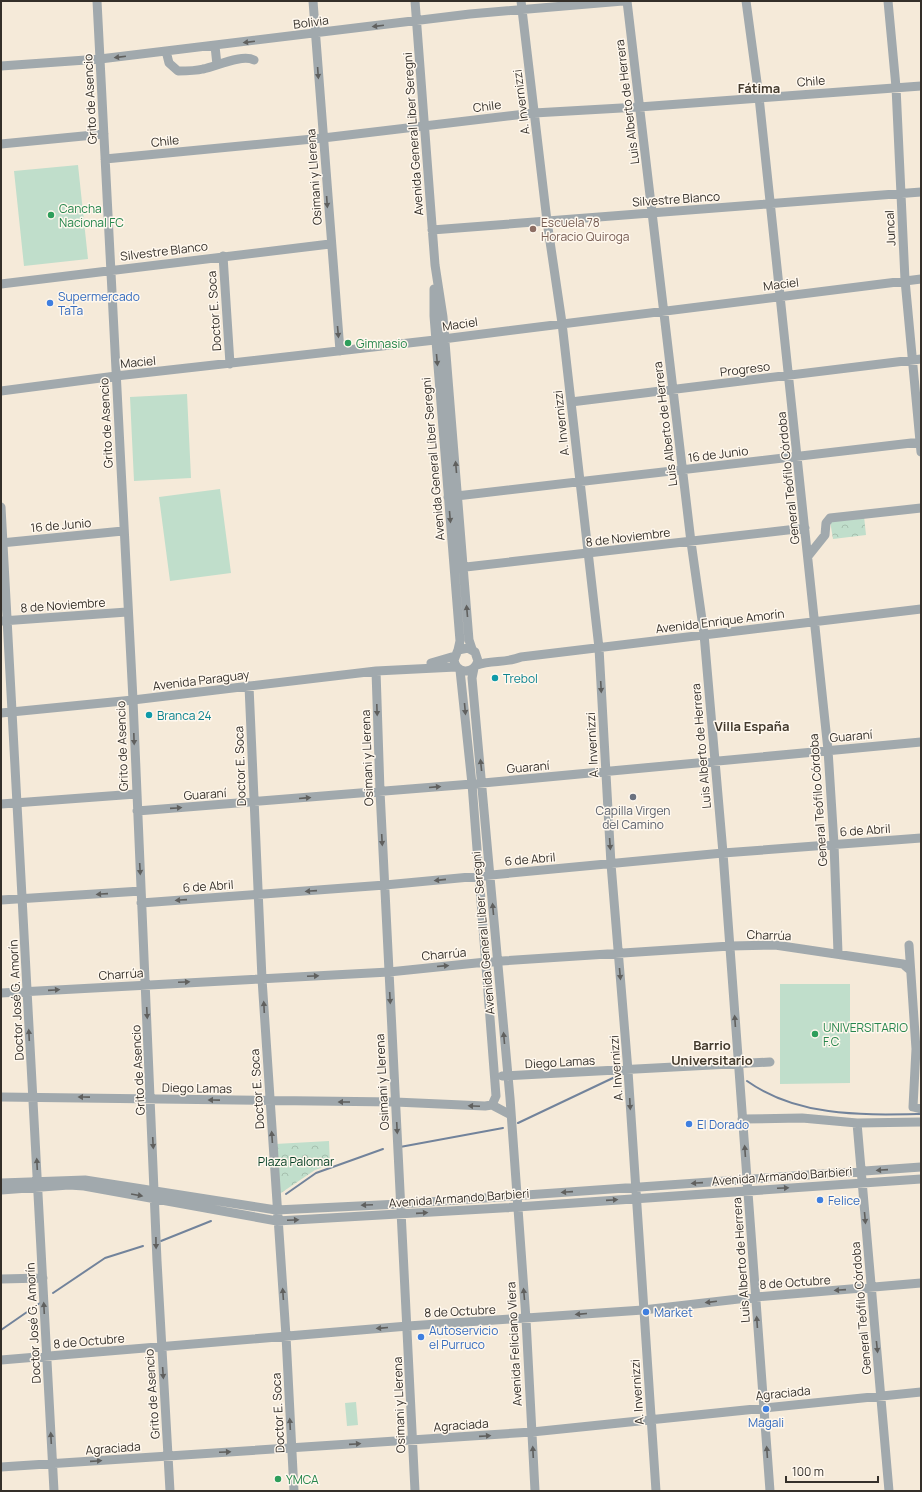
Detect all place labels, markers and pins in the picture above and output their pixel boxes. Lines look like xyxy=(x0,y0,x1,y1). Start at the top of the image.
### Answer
place label: Cancha Nacional FC xyxy=(59,200,124,231)
marker: Cancha Nacional FC xyxy=(46,210,56,220)
place label: Escuela 78 Horacio Quiroga xyxy=(541,214,630,245)
marker: Escuela 78 Horacio Quiroga xyxy=(528,224,538,234)
place label: Supermercado TaTa xyxy=(58,288,140,319)
marker: Supermercado TaTa xyxy=(45,298,55,308)
place label: Gimnasio xyxy=(356,335,407,352)
marker: Gimnasio xyxy=(343,338,353,348)
place label: Trebol xyxy=(503,670,538,687)
marker: Trebol xyxy=(490,673,500,683)
place label: Branca 24 xyxy=(157,707,212,724)
marker: Branca 24 xyxy=(144,710,154,720)
marker: Capilla Virgen del Camino xyxy=(628,792,638,802)
place label: Capilla Virgen del Camino xyxy=(596,802,670,833)
place label: UNIVERSITARIO F.C xyxy=(823,1019,908,1050)
marker: UNIVERSITARIO F.C xyxy=(810,1029,820,1039)
place label: El Dorado xyxy=(697,1116,749,1133)
marker: El Dorado xyxy=(684,1119,694,1129)
place label: Felice xyxy=(828,1192,860,1209)
marker: Felice xyxy=(815,1195,825,1205)
place label: Market xyxy=(654,1304,693,1321)
marker: Market xyxy=(641,1307,651,1317)
place label: Autoservicio el Purruco xyxy=(429,1322,498,1353)
marker: Autoservicio el Purruco xyxy=(416,1332,426,1342)
marker: Magali xyxy=(761,1404,771,1414)
place label: Magali xyxy=(748,1414,784,1431)
place label: YMCA xyxy=(286,1471,319,1488)
marker: YMCA xyxy=(273,1474,283,1484)

